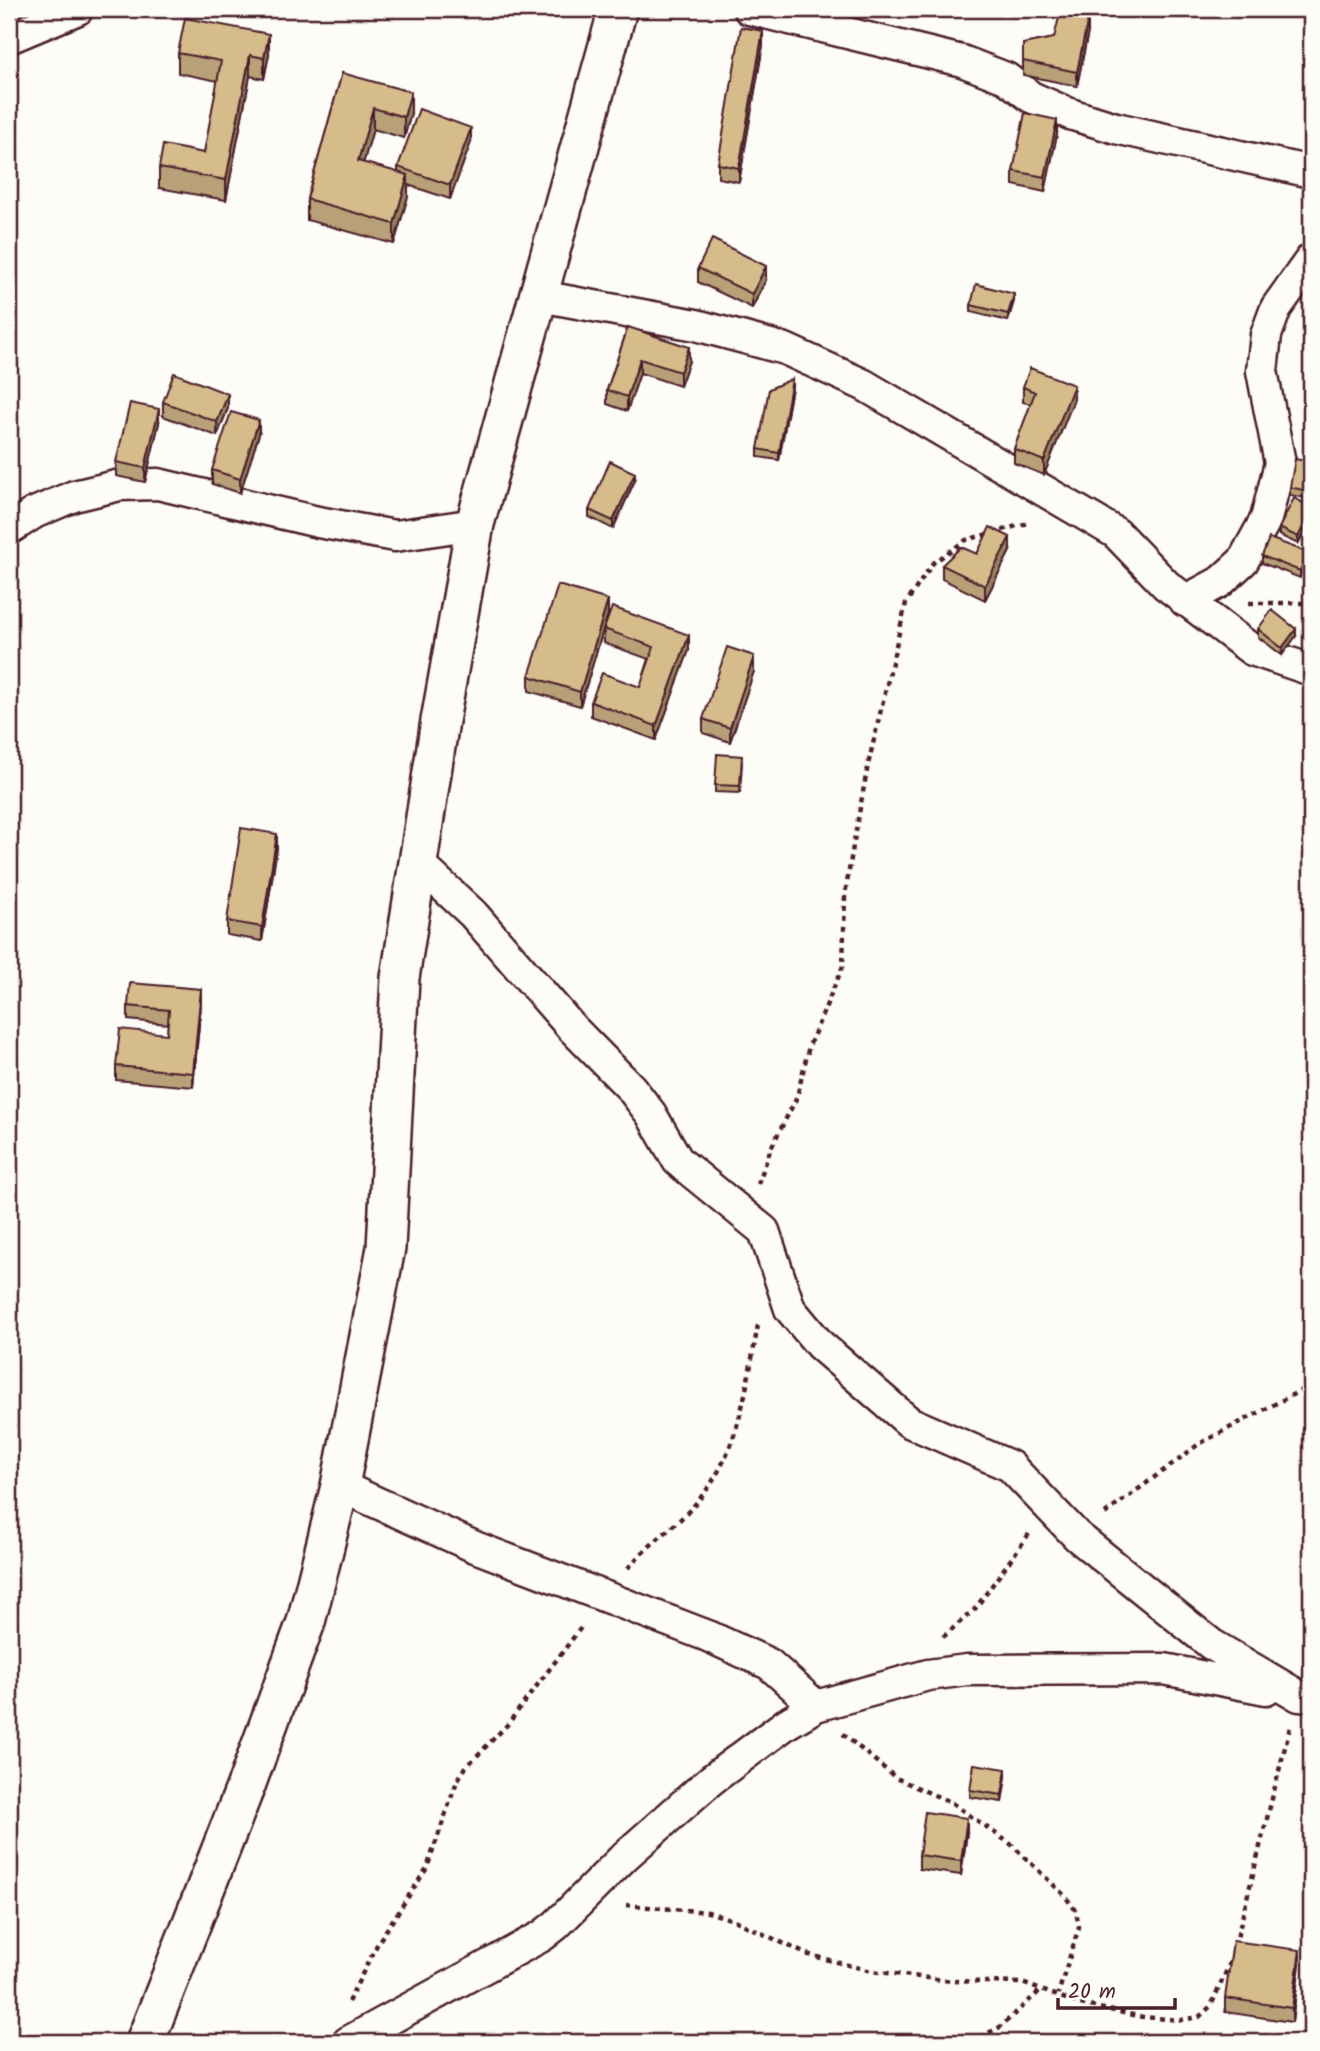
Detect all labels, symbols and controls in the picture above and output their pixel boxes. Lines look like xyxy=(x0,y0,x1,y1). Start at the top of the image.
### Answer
scale bar xyxy=(1058,1967,1175,2011)
text: 20 m xyxy=(1068,1976,1116,2009)

